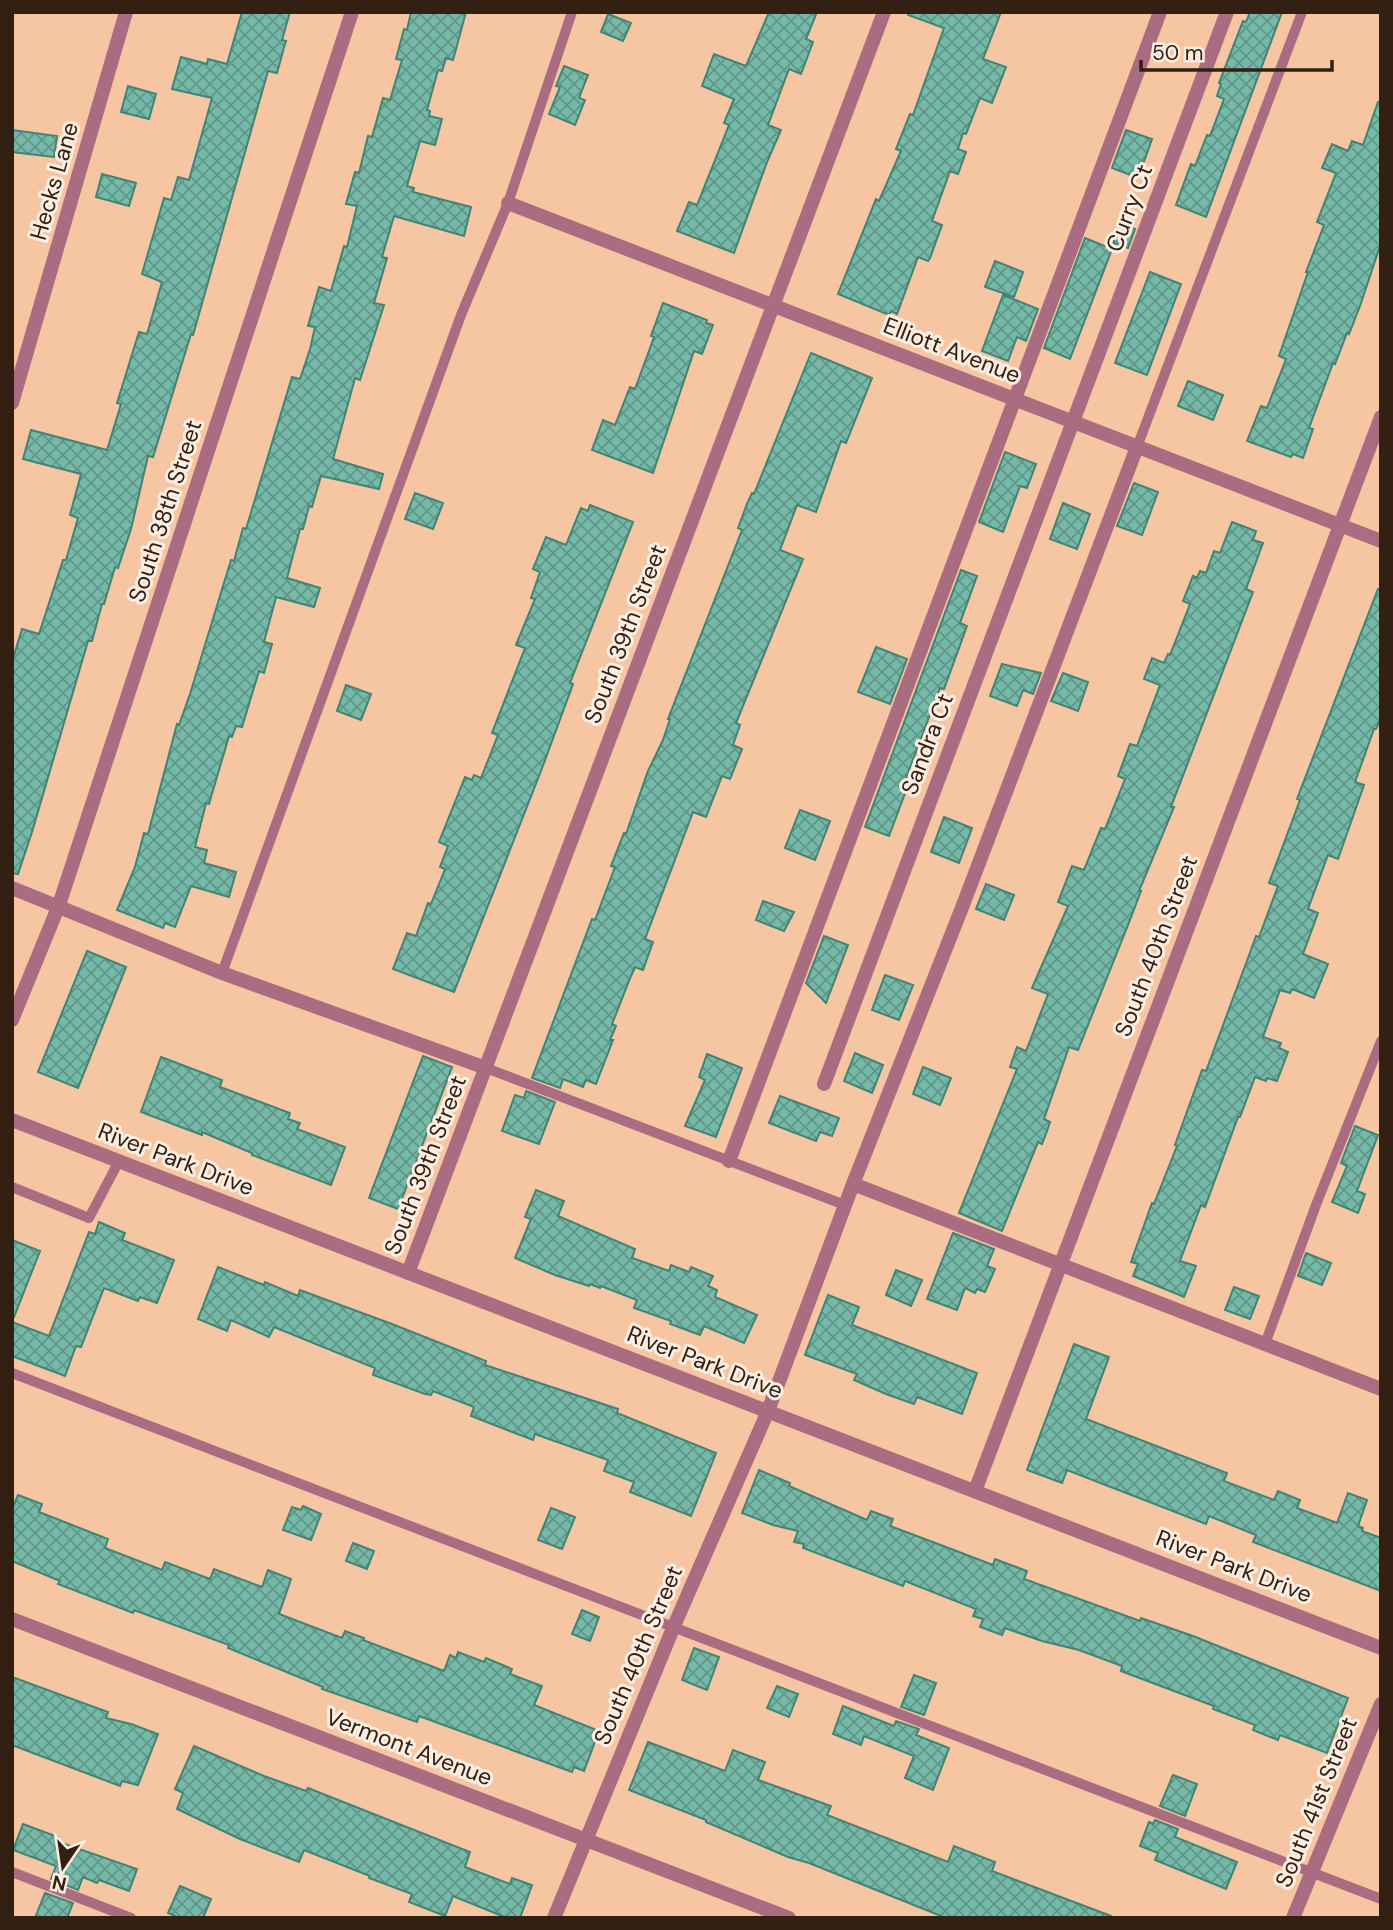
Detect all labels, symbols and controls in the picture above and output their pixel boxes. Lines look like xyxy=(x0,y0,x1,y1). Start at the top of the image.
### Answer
scale bar xyxy=(1141,28,1332,72)
text: 50 m xyxy=(1152,39,1203,67)
street label: Hecks Lane xyxy=(23,119,85,243)
street label: Curry Ct xyxy=(1099,160,1159,256)
street label: Elliott Avenue xyxy=(879,310,1025,390)
street label: South 38th Street xyxy=(121,416,209,606)
street label: South 39th Street xyxy=(577,540,673,728)
street label: Sandra Ct xyxy=(894,689,960,799)
street label: South 40th Street xyxy=(1108,851,1204,1041)
street label: South 39th Street xyxy=(377,1071,473,1259)
street label: River Park Drive xyxy=(94,1116,258,1202)
street label: River Park Drive xyxy=(623,1319,787,1405)
street label: River Park Drive xyxy=(1152,1523,1316,1609)
street label: South 40th Street xyxy=(587,1561,689,1749)
street label: Vermont Avenue xyxy=(321,1701,497,1793)
street label: South 41st Street xyxy=(1268,1712,1364,1892)
north arrow xyxy=(28,1832,98,1902)
text: N xyxy=(50,1869,69,1897)

